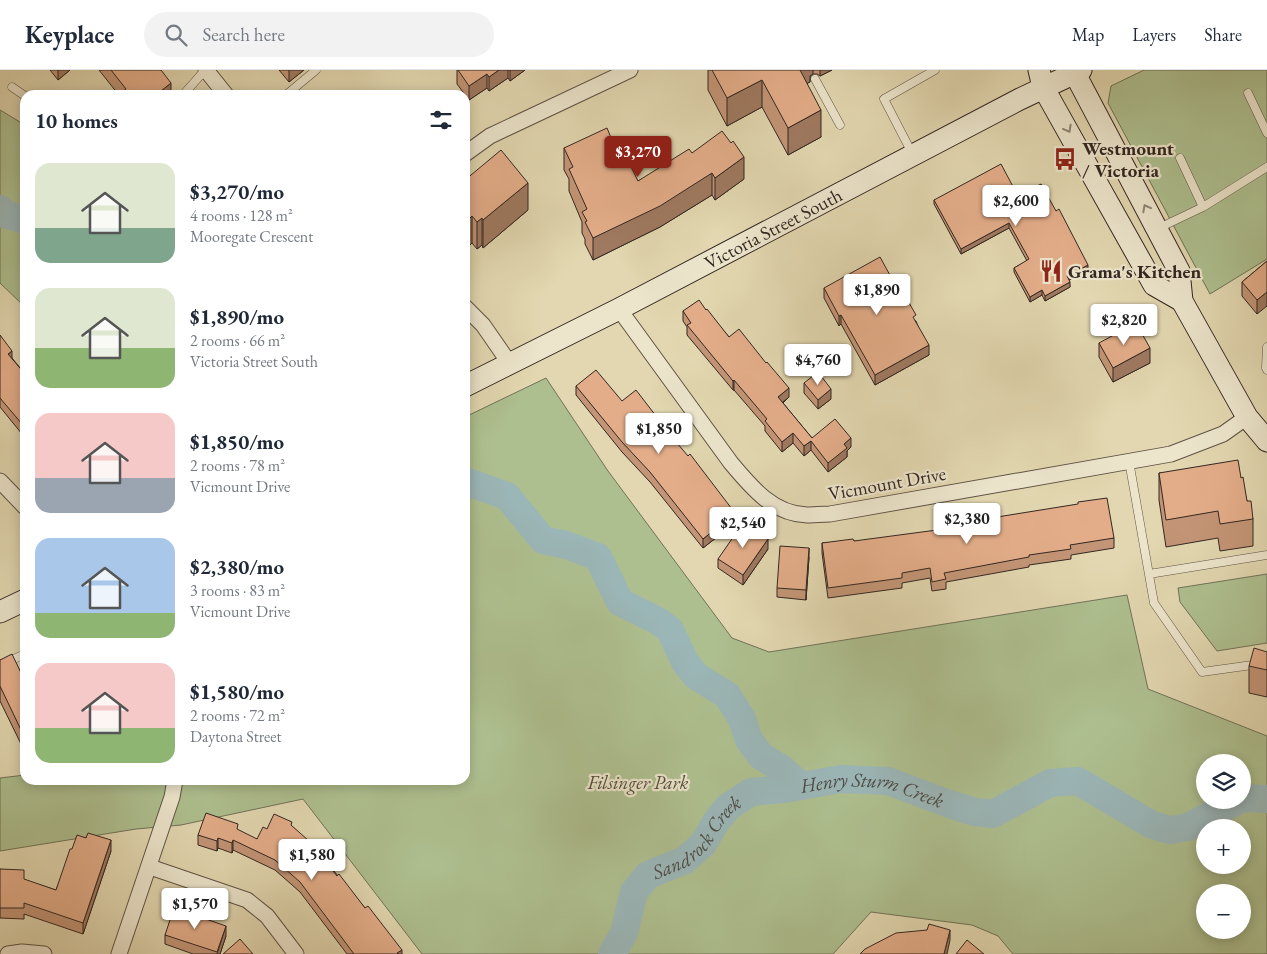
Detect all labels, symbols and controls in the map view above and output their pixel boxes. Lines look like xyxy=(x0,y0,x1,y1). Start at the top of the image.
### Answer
search box xyxy=(144,12,494,57)
text: Keyplace xyxy=(25,19,114,50)
icon: search xyxy=(162,21,190,49)
text: Search here xyxy=(202,22,285,47)
text: Map xyxy=(1072,23,1104,46)
text: Layers xyxy=(1132,23,1176,46)
text: Share xyxy=(1204,23,1242,46)
icon: filters xyxy=(427,106,455,134)
text: 10 homes xyxy=(35,107,118,134)
one-way arrow xyxy=(1061,124,1071,133)
pin: $3,270 xyxy=(597,136,679,178)
place label: Westmount / Victoria xyxy=(1082,136,1174,183)
text: $3,270 xyxy=(615,141,661,162)
bus stop icon: Westmount / Victoria xyxy=(1052,146,1078,172)
text: $3,270/mo xyxy=(190,178,284,205)
street label: Victoria Street South xyxy=(700,182,847,275)
icon: home xyxy=(75,183,135,243)
pin: $2,600 xyxy=(975,184,1057,227)
text: $2,600 xyxy=(993,190,1039,211)
one-way arrow xyxy=(1142,204,1152,213)
text: 4 rooms · 128 m² xyxy=(190,205,293,226)
text: Mooregate Crescent xyxy=(190,226,313,247)
restaurant icon: Grama's Kitchen xyxy=(1038,258,1064,284)
place label: Grama's Kitchen xyxy=(1068,259,1202,284)
pin: $1,890 xyxy=(836,274,918,316)
text: $1,890 xyxy=(854,279,900,300)
text: $1,890/mo xyxy=(190,303,284,330)
pin: $2,820 xyxy=(1083,304,1165,346)
icon: home xyxy=(75,308,135,368)
text: $2,820 xyxy=(1101,309,1147,330)
text: 2 rooms · 66 m² xyxy=(190,330,285,351)
pin: $4,760 xyxy=(777,344,859,386)
text: $4,760 xyxy=(795,349,841,370)
text: Victoria Street South xyxy=(190,351,318,372)
pin: $1,850 xyxy=(618,412,700,455)
text: $1,850 xyxy=(636,418,682,439)
text: $1,850/mo xyxy=(190,428,284,455)
icon: home xyxy=(75,433,135,493)
text: 2 rooms · 78 m² xyxy=(190,455,285,476)
street label: Vicmount Drive xyxy=(826,461,948,506)
text: Vicmount Drive xyxy=(190,476,290,497)
pin: $2,380 xyxy=(926,502,1008,545)
pin: $2,540 xyxy=(702,506,784,549)
text: $2,380 xyxy=(944,508,990,529)
text: $2,540 xyxy=(720,512,766,533)
text: $2,380/mo xyxy=(190,553,284,580)
icon: home xyxy=(75,558,135,618)
text: 3 rooms · 83 m² xyxy=(190,580,285,601)
text: Vicmount Drive xyxy=(190,601,290,622)
text: $1,580/mo xyxy=(190,678,284,705)
icon: home xyxy=(75,683,135,743)
text: 2 rooms · 72 m² xyxy=(190,705,285,726)
text: Daytona Street xyxy=(190,726,281,747)
map controls xyxy=(1196,754,1251,939)
button: layers xyxy=(1196,754,1251,809)
water label: Henry Sturm Creek xyxy=(797,766,947,814)
park label: Filsinger Park xyxy=(587,770,689,795)
water label: Sandrock Creek xyxy=(647,789,746,885)
button: + xyxy=(1196,819,1251,874)
pin: $1,580 xyxy=(271,838,353,881)
text: $1,580 xyxy=(289,844,335,865)
button: − xyxy=(1196,884,1251,939)
pin: $1,570 xyxy=(154,888,236,930)
text: $1,570 xyxy=(172,893,218,914)

